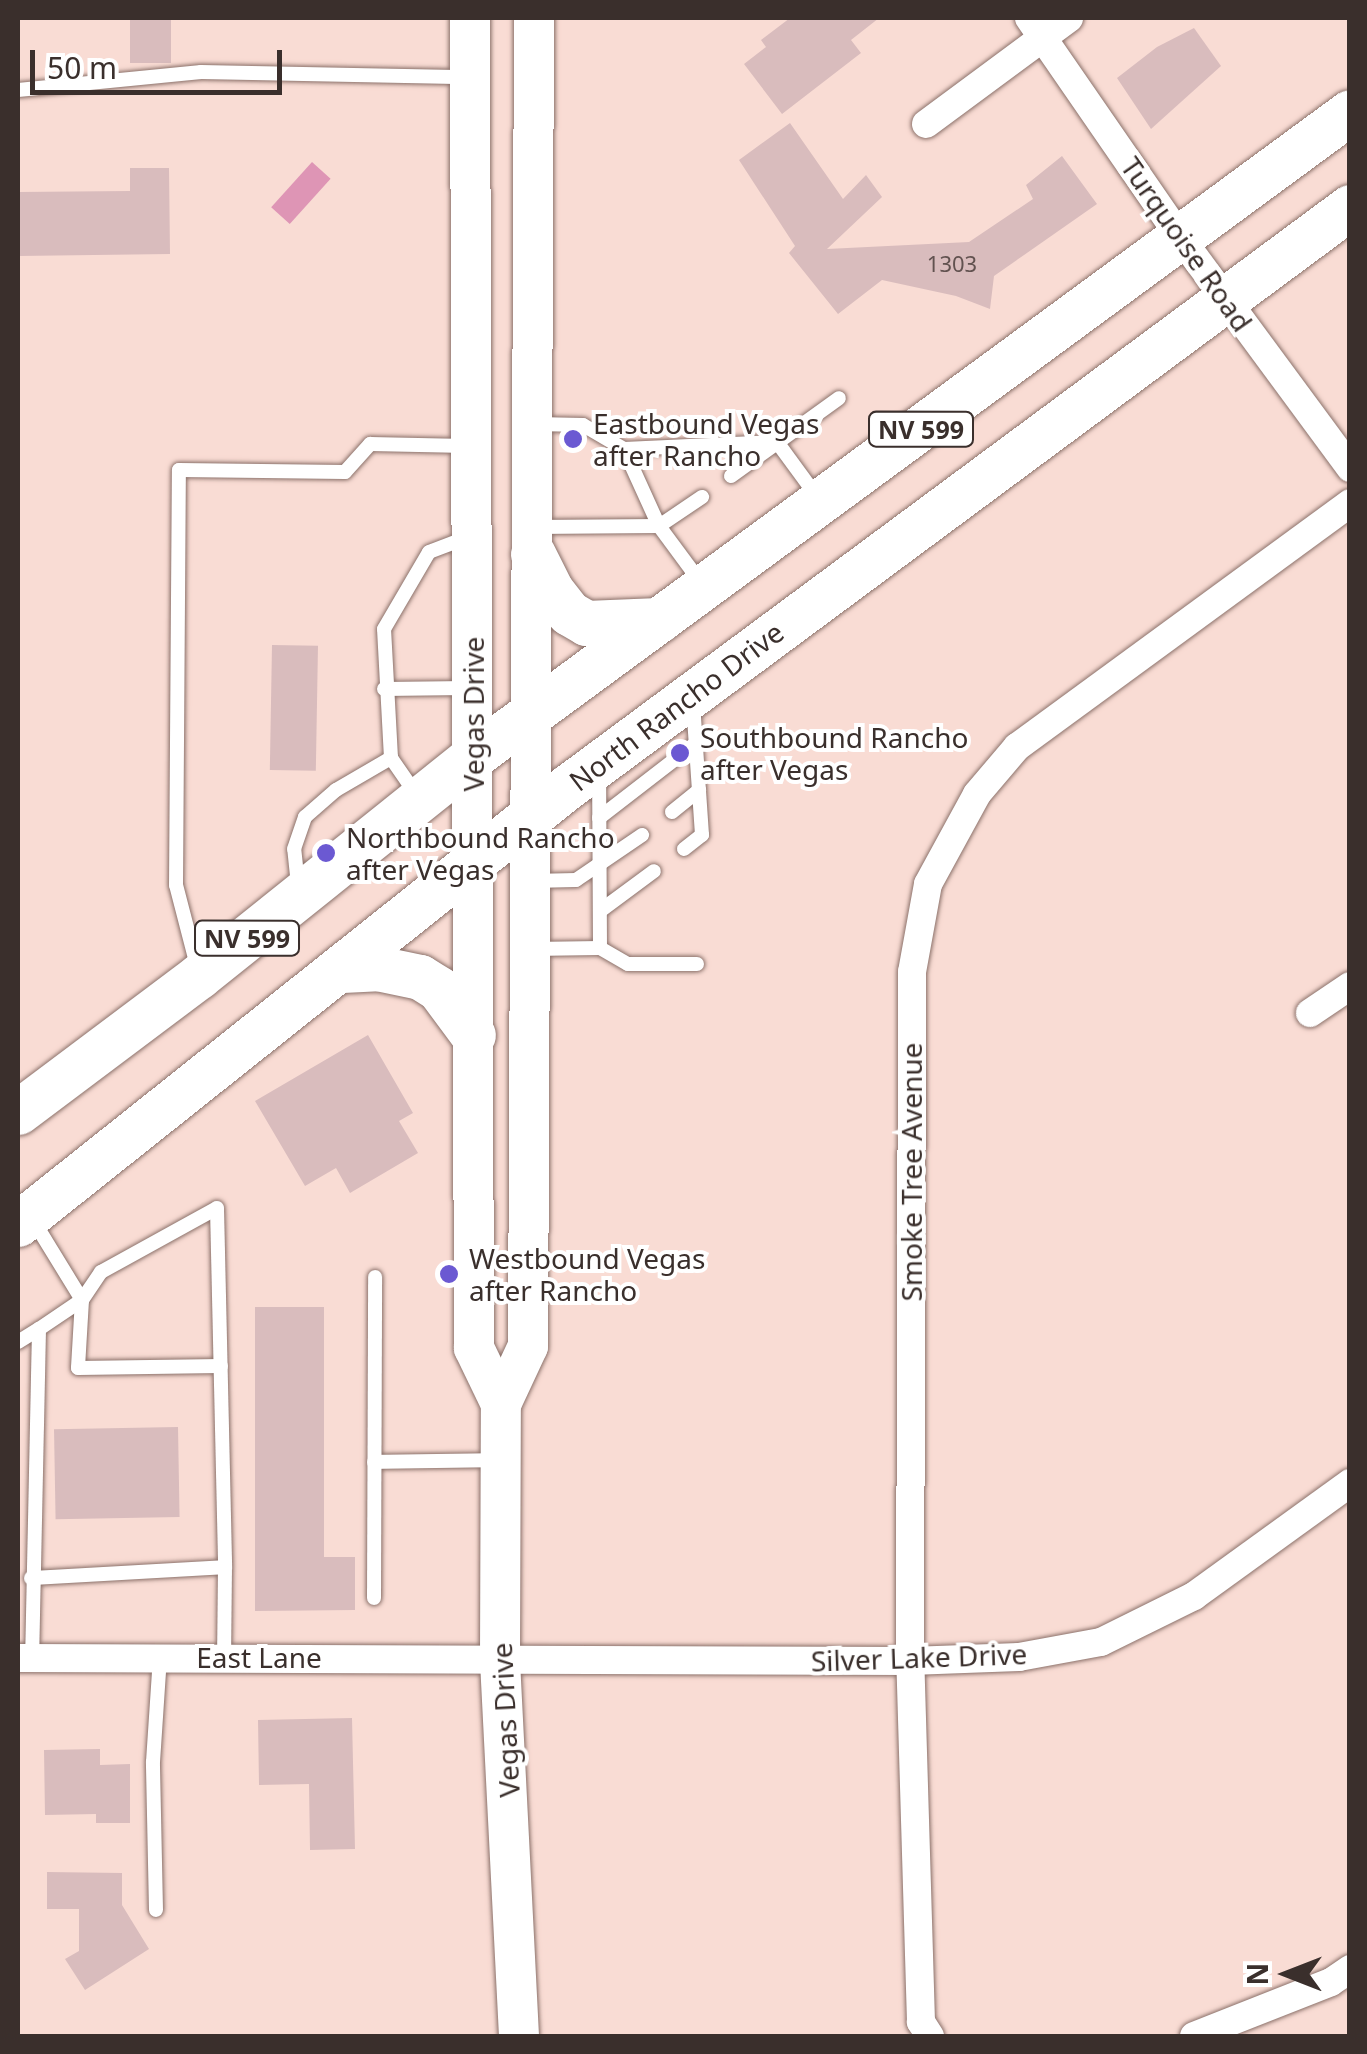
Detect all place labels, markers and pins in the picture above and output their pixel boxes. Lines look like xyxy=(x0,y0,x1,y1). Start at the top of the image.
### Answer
place label: Eastbound Vegas after Rancho xyxy=(593,406,819,472)
marker: Eastbound Vegas after Rancho xyxy=(562,428,584,450)
place label: Southbound Rancho after Vegas xyxy=(700,720,968,786)
marker: Southbound Rancho after Vegas xyxy=(669,742,691,764)
place label: Northbound Rancho after Vegas xyxy=(346,820,615,886)
marker: Northbound Rancho after Vegas xyxy=(315,842,337,864)
place label: Westbound Vegas after Rancho xyxy=(469,1241,705,1307)
marker: Westbound Vegas after Rancho xyxy=(438,1263,460,1285)

